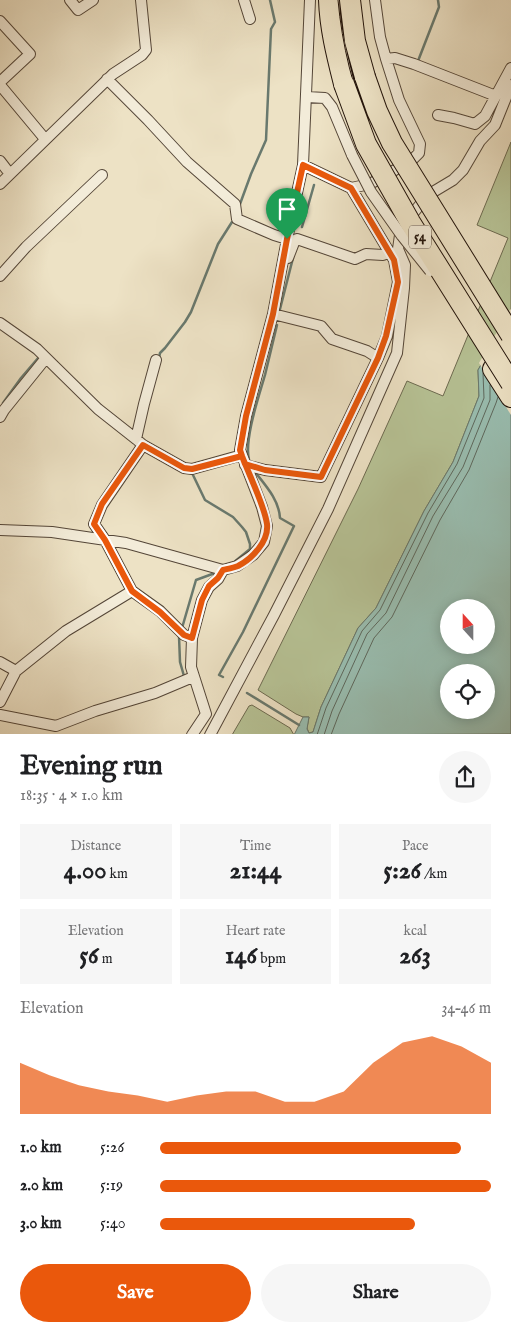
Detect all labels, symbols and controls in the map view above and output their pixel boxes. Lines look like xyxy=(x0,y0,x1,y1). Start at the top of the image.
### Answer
pin xyxy=(266,188,308,239)
icon: arrive xyxy=(273,195,301,223)
road number: 54 xyxy=(409,226,431,248)
north arrow xyxy=(440,599,495,654)
map controls xyxy=(440,599,495,719)
button: locate xyxy=(440,664,495,719)
text: Evening run xyxy=(20,749,163,784)
button: share xyxy=(439,751,491,803)
text: 18:35 · 4 × 1.0 km xyxy=(20,786,123,806)
text: Distance xyxy=(71,837,121,855)
text: Time xyxy=(240,837,271,855)
text: Pace xyxy=(402,837,428,855)
text: 4.00 xyxy=(64,855,107,887)
text: 21:44 xyxy=(229,855,282,887)
text: 5:26 xyxy=(383,855,421,887)
text: km xyxy=(107,865,128,883)
text: /km xyxy=(421,865,447,883)
text: Elevation xyxy=(68,922,124,940)
text: Heart rate xyxy=(226,922,285,940)
text: kcal xyxy=(403,922,427,940)
text: 56 xyxy=(79,940,99,972)
text: 146 xyxy=(225,940,257,972)
text: 263 xyxy=(399,940,431,972)
text: m xyxy=(99,950,113,968)
text: bpm xyxy=(257,950,286,968)
text: Elevation xyxy=(20,999,83,1019)
text: 34–46 m xyxy=(441,999,491,1019)
text: 1.0 km xyxy=(20,1138,62,1158)
text: 5:26 xyxy=(100,1138,124,1158)
text: 2.0 km xyxy=(20,1176,63,1196)
text: 5:19 xyxy=(100,1176,123,1196)
text: 3.0 km xyxy=(20,1214,62,1234)
text: 5:40 xyxy=(100,1214,126,1234)
button: Save xyxy=(20,1264,251,1322)
button: Share xyxy=(261,1264,491,1322)

